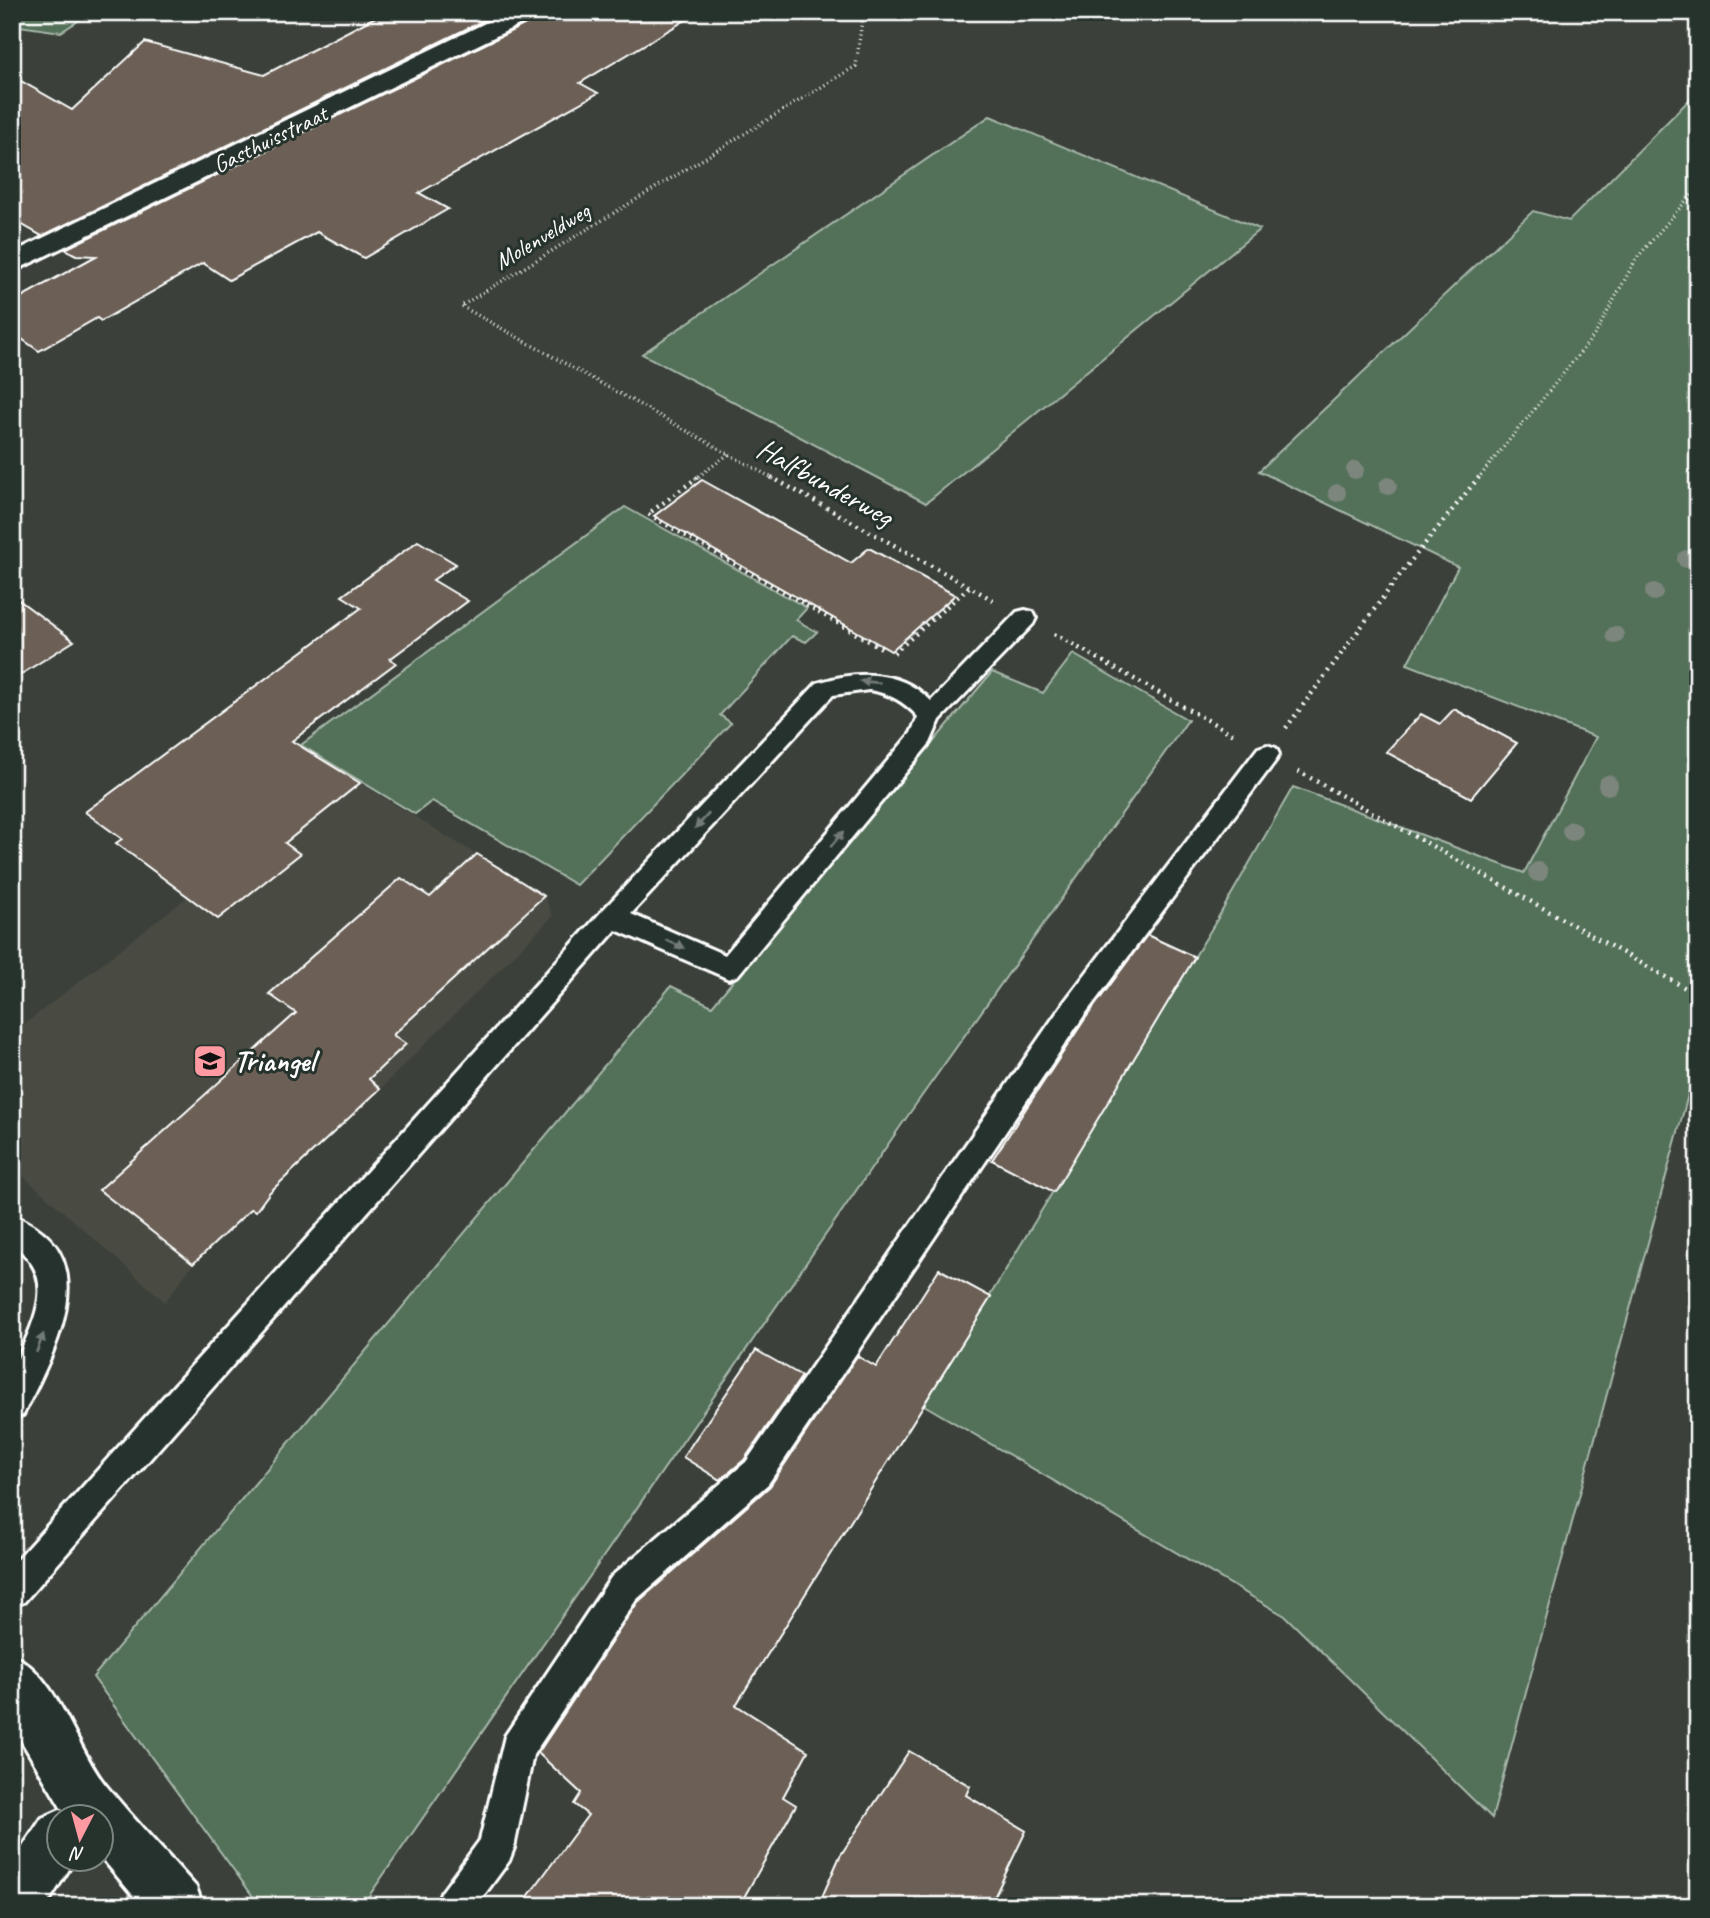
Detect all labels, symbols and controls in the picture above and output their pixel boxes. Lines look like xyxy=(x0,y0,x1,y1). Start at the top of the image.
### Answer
street label: Gasthuisstraat xyxy=(208,98,334,180)
street label: Molenveldweg xyxy=(489,195,597,276)
street label: Halfbunderweg xyxy=(750,429,902,536)
one-way arrow xyxy=(859,676,881,687)
one-way arrow xyxy=(694,812,710,829)
one-way arrow xyxy=(829,830,844,847)
one-way arrow xyxy=(665,938,685,950)
school or university icon: Triangel xyxy=(191,1042,229,1080)
place label: Triangel xyxy=(234,1042,320,1080)
one-way arrow xyxy=(35,1332,46,1353)
north arrow xyxy=(46,1802,116,1872)
text: N xyxy=(68,1841,85,1866)

